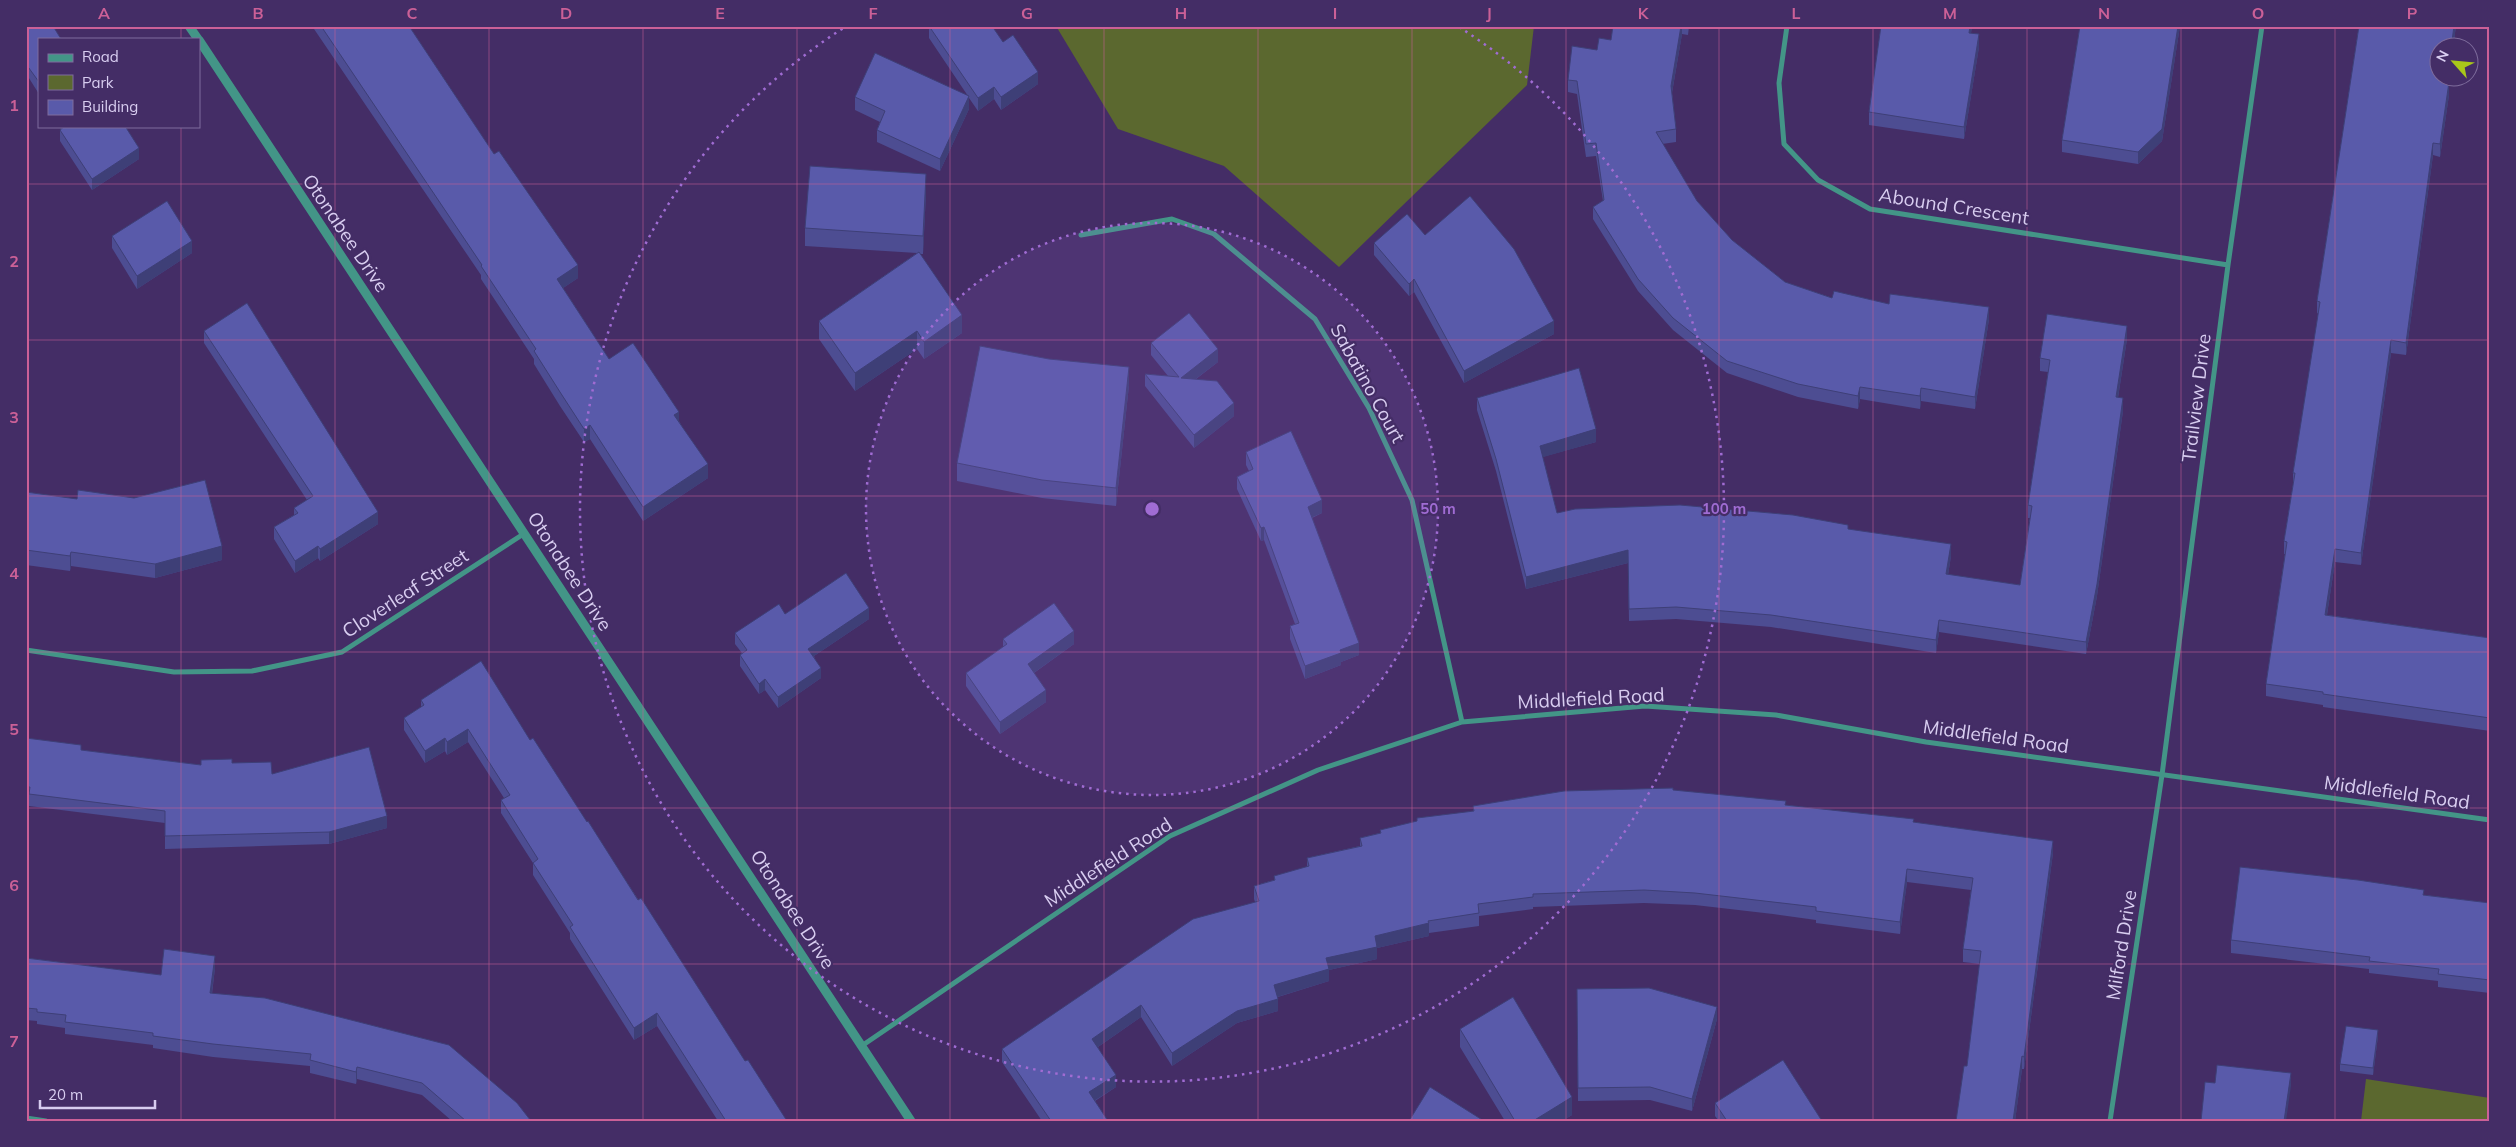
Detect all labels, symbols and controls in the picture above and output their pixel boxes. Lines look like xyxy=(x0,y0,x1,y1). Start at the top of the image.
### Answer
text: A xyxy=(98,3,110,23)
text: B xyxy=(252,3,264,23)
text: C xyxy=(407,3,418,23)
text: D xyxy=(560,3,572,23)
text: E xyxy=(715,3,725,23)
text: F xyxy=(868,3,878,23)
text: G xyxy=(1021,3,1033,23)
text: H xyxy=(1175,3,1187,23)
text: I xyxy=(1333,3,1337,23)
text: J xyxy=(1486,3,1492,23)
text: K xyxy=(1638,3,1650,23)
text: L xyxy=(1792,3,1801,23)
text: M xyxy=(1943,3,1957,23)
text: N xyxy=(2098,3,2110,23)
text: O xyxy=(2252,3,2264,23)
text: P xyxy=(2407,3,2418,23)
legend xyxy=(38,38,200,128)
north arrow xyxy=(2428,38,2478,88)
text: Road xyxy=(82,47,119,66)
text: N xyxy=(2432,47,2453,65)
text: Park xyxy=(82,73,114,92)
text: 1 xyxy=(9,95,19,115)
text: Building xyxy=(82,97,138,116)
street label: Otonabee Drive xyxy=(298,169,394,297)
street label: Abound Crescent xyxy=(1877,182,2031,230)
text: 2 xyxy=(9,251,19,271)
street label: Sabatino Court xyxy=(1325,319,1411,447)
street label: Trailview Drive xyxy=(2176,332,2216,464)
text: 3 xyxy=(9,407,19,427)
text: 50 m xyxy=(1420,499,1456,518)
text: 100 m xyxy=(1702,499,1746,518)
centre of rings xyxy=(1143,500,1161,518)
street label: Otonabee Drive xyxy=(522,507,618,635)
street label: Cloverleaf Street xyxy=(337,543,473,643)
text: 4 xyxy=(9,563,19,583)
street label: Middlefield Road xyxy=(1517,682,1665,714)
street label: Middlefield Road xyxy=(1921,714,2071,758)
text: 5 xyxy=(9,719,19,739)
street label: Middlefield Road xyxy=(2322,770,2472,814)
street label: Middlefield Road xyxy=(1040,812,1176,912)
street label: Otonabee Drive xyxy=(745,845,841,973)
text: 6 xyxy=(9,875,19,895)
street label: Milford Drive xyxy=(2100,888,2142,1002)
text: 7 xyxy=(9,1031,19,1051)
scale bar xyxy=(40,1077,155,1109)
text: 20 m xyxy=(48,1085,83,1104)

